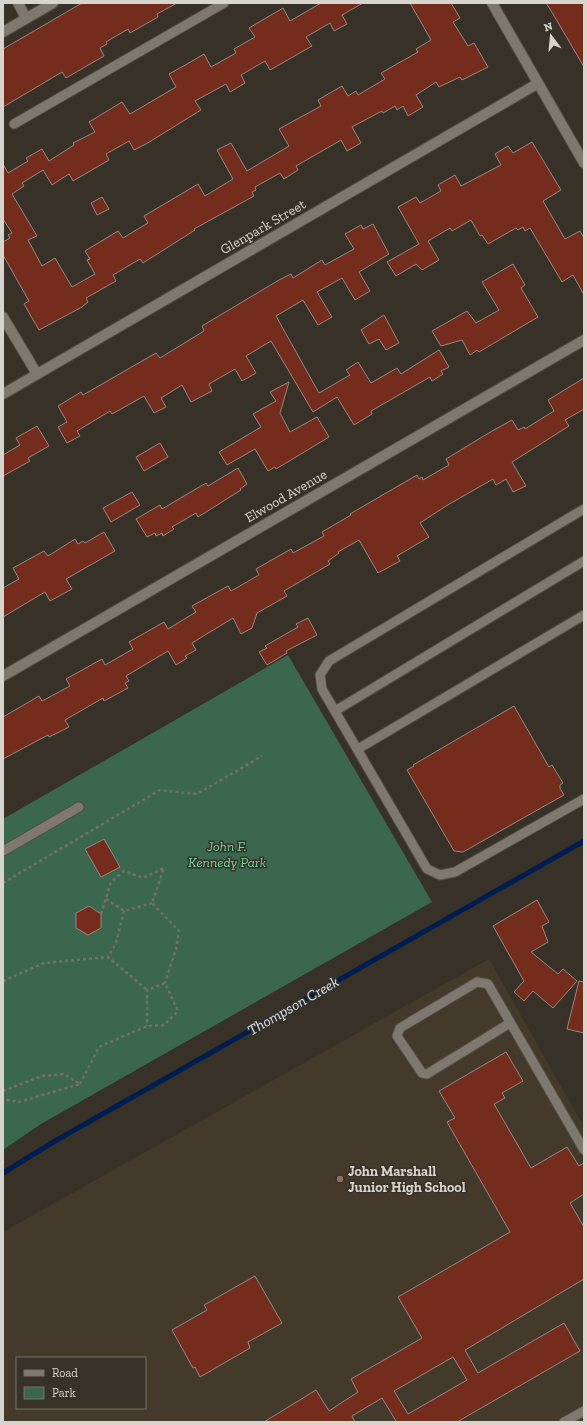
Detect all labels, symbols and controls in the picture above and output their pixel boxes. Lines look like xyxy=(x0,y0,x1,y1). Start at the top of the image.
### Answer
north arrow xyxy=(531,16,571,56)
text: N xyxy=(543,19,555,34)
street label: Glenpark Street xyxy=(217,195,309,258)
street label: Elwood Avenue xyxy=(242,466,330,526)
park label: John F. Kennedy Park xyxy=(188,838,266,871)
water label: Thompson Creek xyxy=(244,972,342,1039)
place label: John Marshall Junior High School xyxy=(348,1163,466,1196)
marker: John Marshall Junior High School xyxy=(335,1174,345,1184)
legend xyxy=(16,1357,146,1409)
text: Road xyxy=(52,1366,78,1380)
text: Park xyxy=(52,1386,77,1400)

